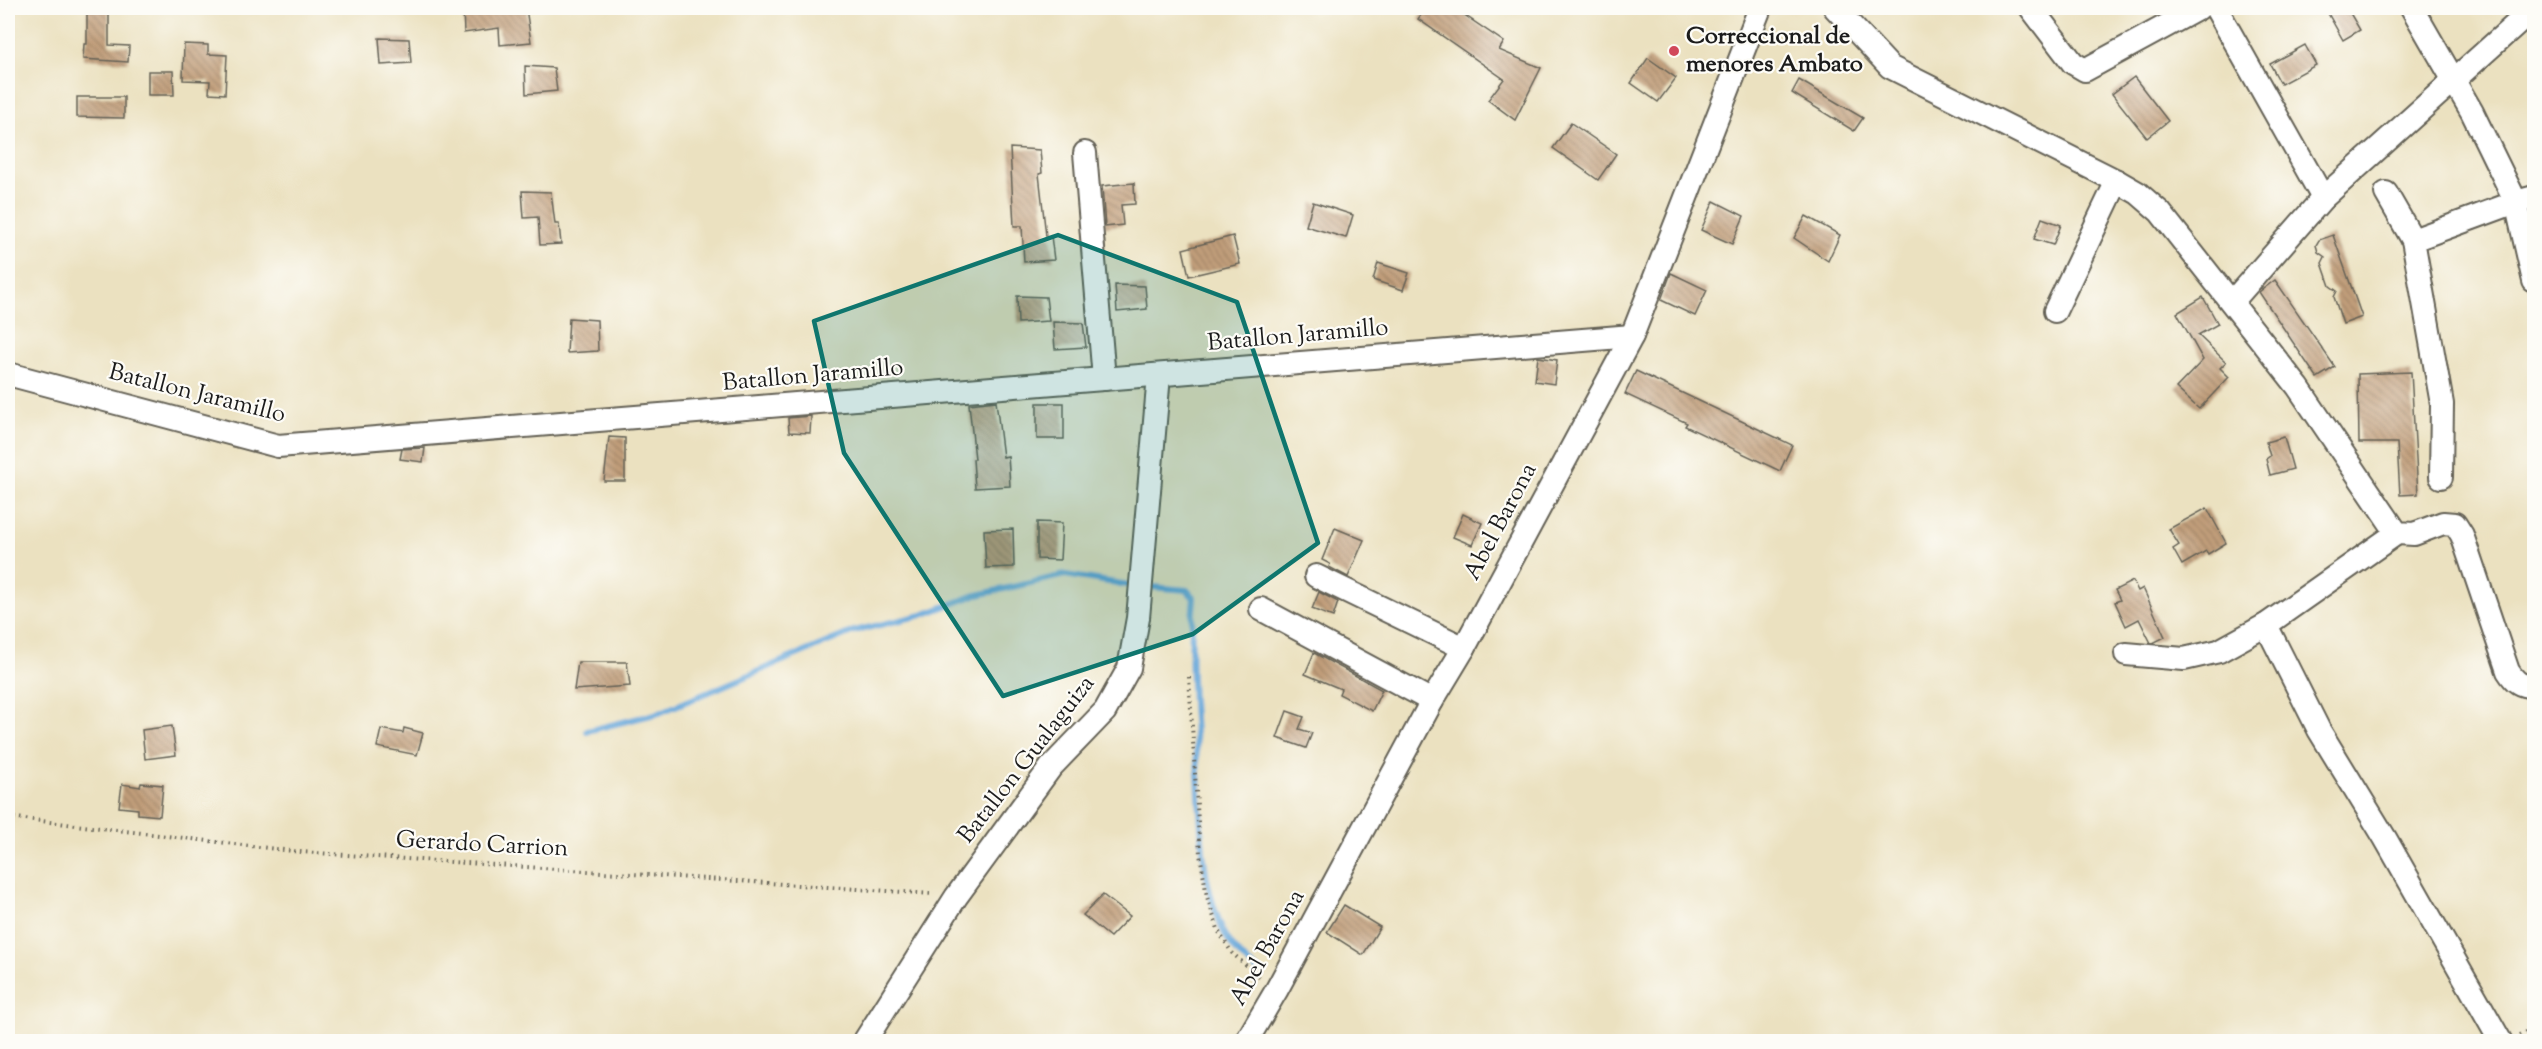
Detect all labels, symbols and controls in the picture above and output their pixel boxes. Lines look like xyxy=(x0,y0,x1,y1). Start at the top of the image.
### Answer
place label: Correccional de menores Ambato xyxy=(1686,20,1863,82)
marker: Correccional de menores Ambato xyxy=(1667,44,1681,58)
street label: Batallon Jaramillo xyxy=(1206,311,1390,361)
street label: Batallon Jaramillo xyxy=(721,351,905,401)
street label: Batallon Jaramillo xyxy=(105,356,289,432)
street label: Abel Barona xyxy=(1456,457,1546,587)
street label: Batallon Gualaguiza xyxy=(950,669,1104,851)
street label: Gerardo Carrion xyxy=(395,823,569,867)
street label: Abel Barona xyxy=(1222,884,1314,1012)

